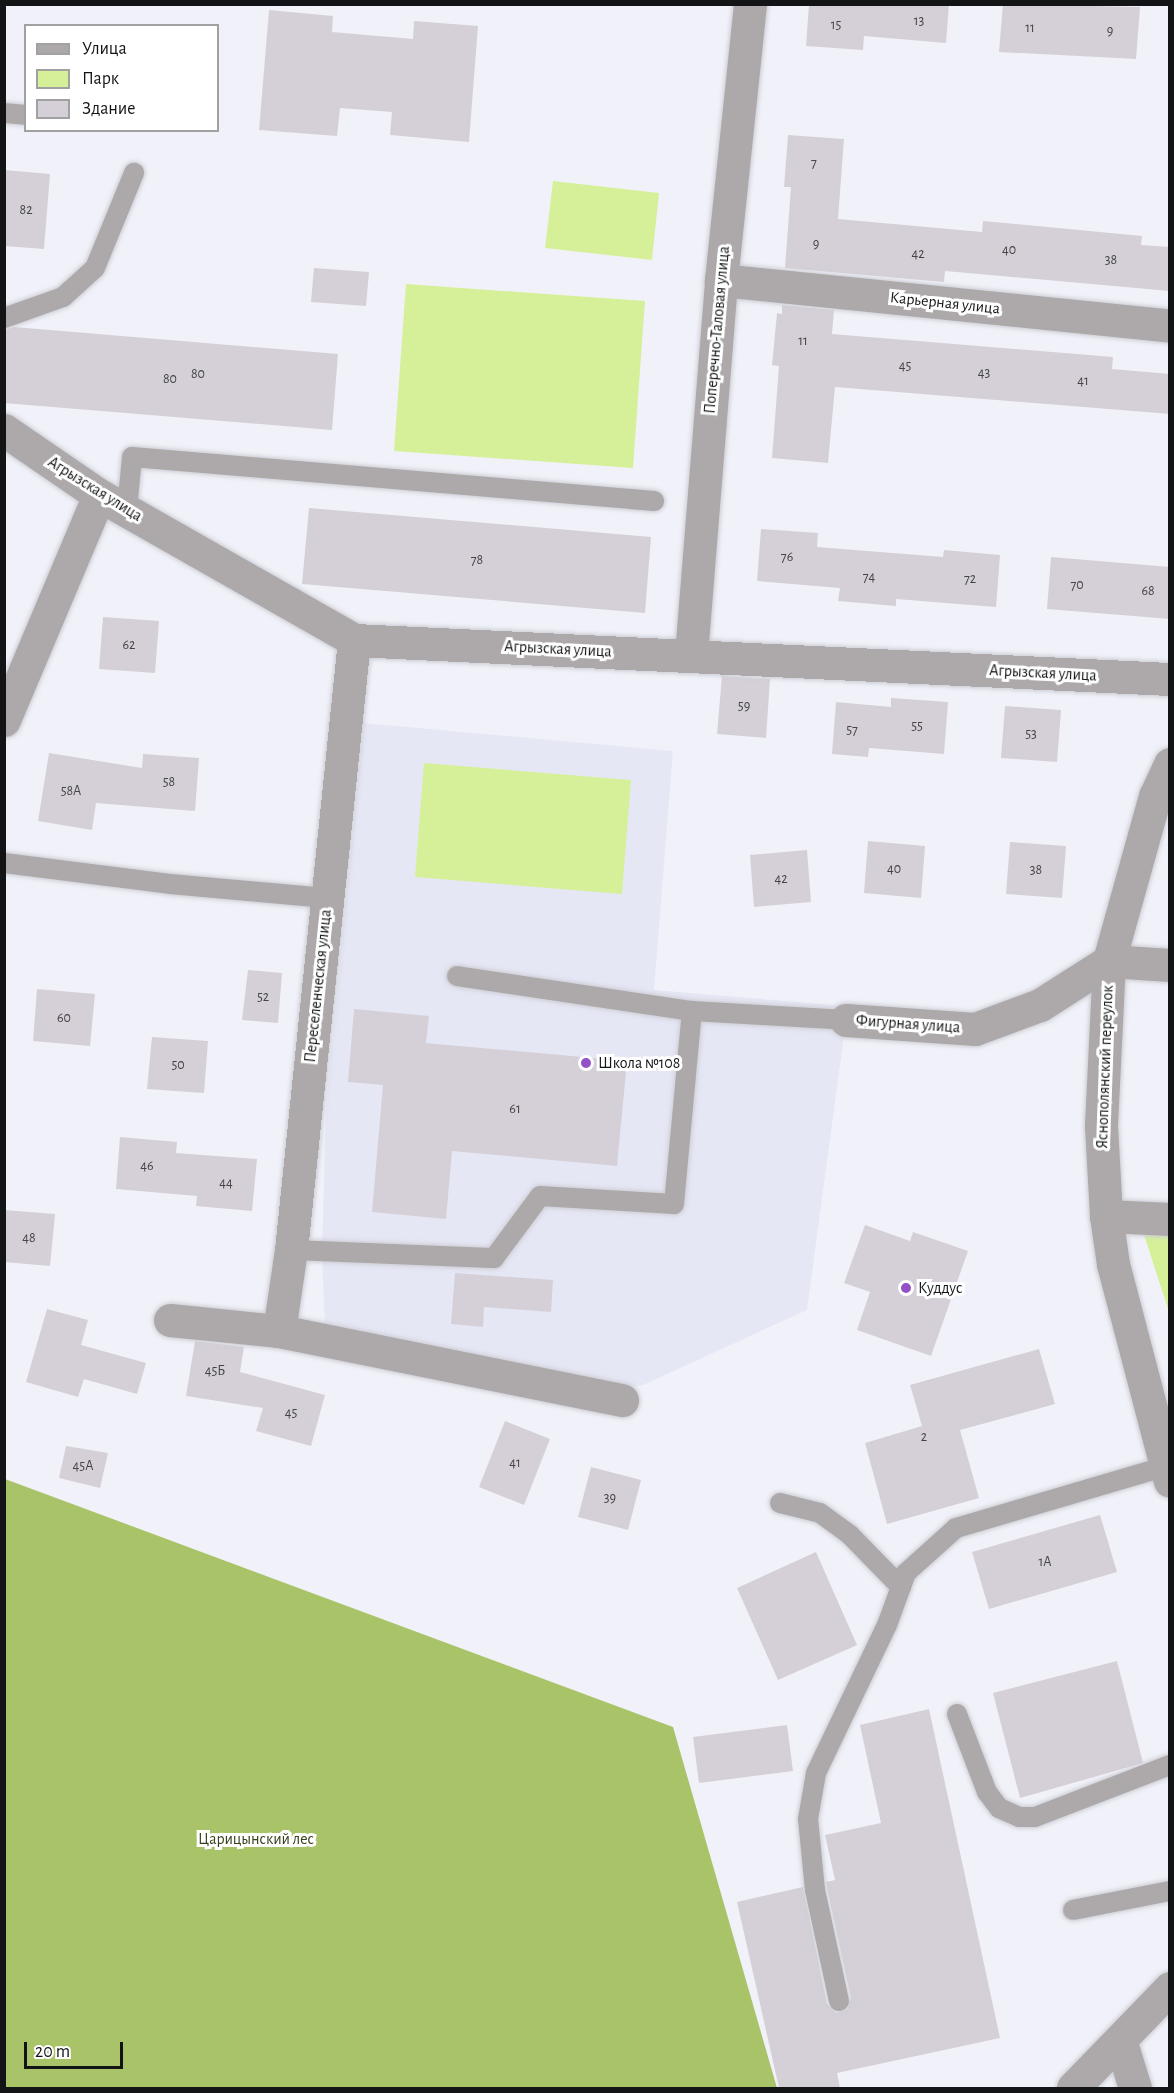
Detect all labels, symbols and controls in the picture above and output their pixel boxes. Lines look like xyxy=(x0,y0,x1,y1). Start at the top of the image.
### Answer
house number: 13 xyxy=(914,13,924,29)
house number: 15 xyxy=(831,17,841,33)
house number: 11 xyxy=(1025,20,1035,36)
house number: 9 xyxy=(1107,23,1113,39)
legend xyxy=(24,24,219,132)
text: Улица xyxy=(82,40,127,58)
text: Парк xyxy=(82,70,119,88)
text: Здание xyxy=(82,100,136,118)
house number: 7 xyxy=(811,155,817,171)
house number: 82 xyxy=(19,202,33,218)
house number: 9 xyxy=(813,236,819,252)
house number: 40 xyxy=(1002,242,1016,258)
street label: Поперечно-Таловая улица xyxy=(700,246,734,414)
house number: 42 xyxy=(911,246,925,262)
house number: 38 xyxy=(1105,252,1117,268)
street label: Карьерная улица xyxy=(889,288,1001,318)
house number: 11 xyxy=(798,333,808,349)
house number: 45 xyxy=(899,358,911,374)
house number: 43 xyxy=(978,365,990,381)
house number: 80 xyxy=(191,366,205,382)
house number: 80 xyxy=(163,371,177,387)
house number: 41 xyxy=(1077,373,1089,389)
street label: Агрызская улица xyxy=(44,452,146,526)
house number: 76 xyxy=(781,549,793,565)
house number: 78 xyxy=(471,552,483,568)
house number: 74 xyxy=(863,569,875,585)
house number: 72 xyxy=(964,571,976,587)
house number: 70 xyxy=(1070,577,1084,593)
house number: 68 xyxy=(1141,583,1155,599)
house number: 62 xyxy=(123,637,135,653)
street label: Агрызская улица xyxy=(504,637,612,661)
street label: Агрызская улица xyxy=(989,661,1097,685)
house number: 59 xyxy=(738,698,750,714)
house number: 55 xyxy=(911,718,923,734)
house number: 57 xyxy=(846,722,858,738)
house number: 53 xyxy=(1025,726,1037,742)
house number: 58 xyxy=(163,774,175,790)
house number: 58А xyxy=(61,783,81,799)
house number: 40 xyxy=(887,861,901,877)
house number: 38 xyxy=(1030,862,1042,878)
house number: 42 xyxy=(774,871,788,887)
street label: Переселенческая улица xyxy=(300,909,336,1063)
street label: Яснополянский переулок xyxy=(1093,985,1117,1149)
house number: 52 xyxy=(257,989,269,1005)
house number: 60 xyxy=(57,1010,71,1026)
street label: Фигурная улица xyxy=(855,1011,961,1037)
place label: Школа №108 xyxy=(598,1053,680,1073)
marker: Школа №108 xyxy=(579,1056,593,1070)
house number: 50 xyxy=(171,1057,185,1073)
house number: 61 xyxy=(509,1101,521,1117)
house number: 46 xyxy=(140,1158,154,1174)
house number: 44 xyxy=(219,1175,233,1191)
house number: 48 xyxy=(22,1230,36,1246)
place label: Куддус xyxy=(918,1278,962,1298)
marker: Куддус xyxy=(899,1281,913,1295)
house number: 45Б xyxy=(205,1363,225,1379)
house number: 45 xyxy=(285,1405,297,1421)
house number: 2 xyxy=(921,1429,927,1445)
house number: 41 xyxy=(509,1455,521,1471)
house number: 45А xyxy=(73,1458,93,1474)
house number: 39 xyxy=(604,1490,616,1506)
house number: 1А xyxy=(1038,1554,1052,1570)
park label: Царицынский лес xyxy=(198,1829,314,1849)
scale bar xyxy=(27,2030,126,2068)
text: 20 m xyxy=(35,2043,70,2061)

